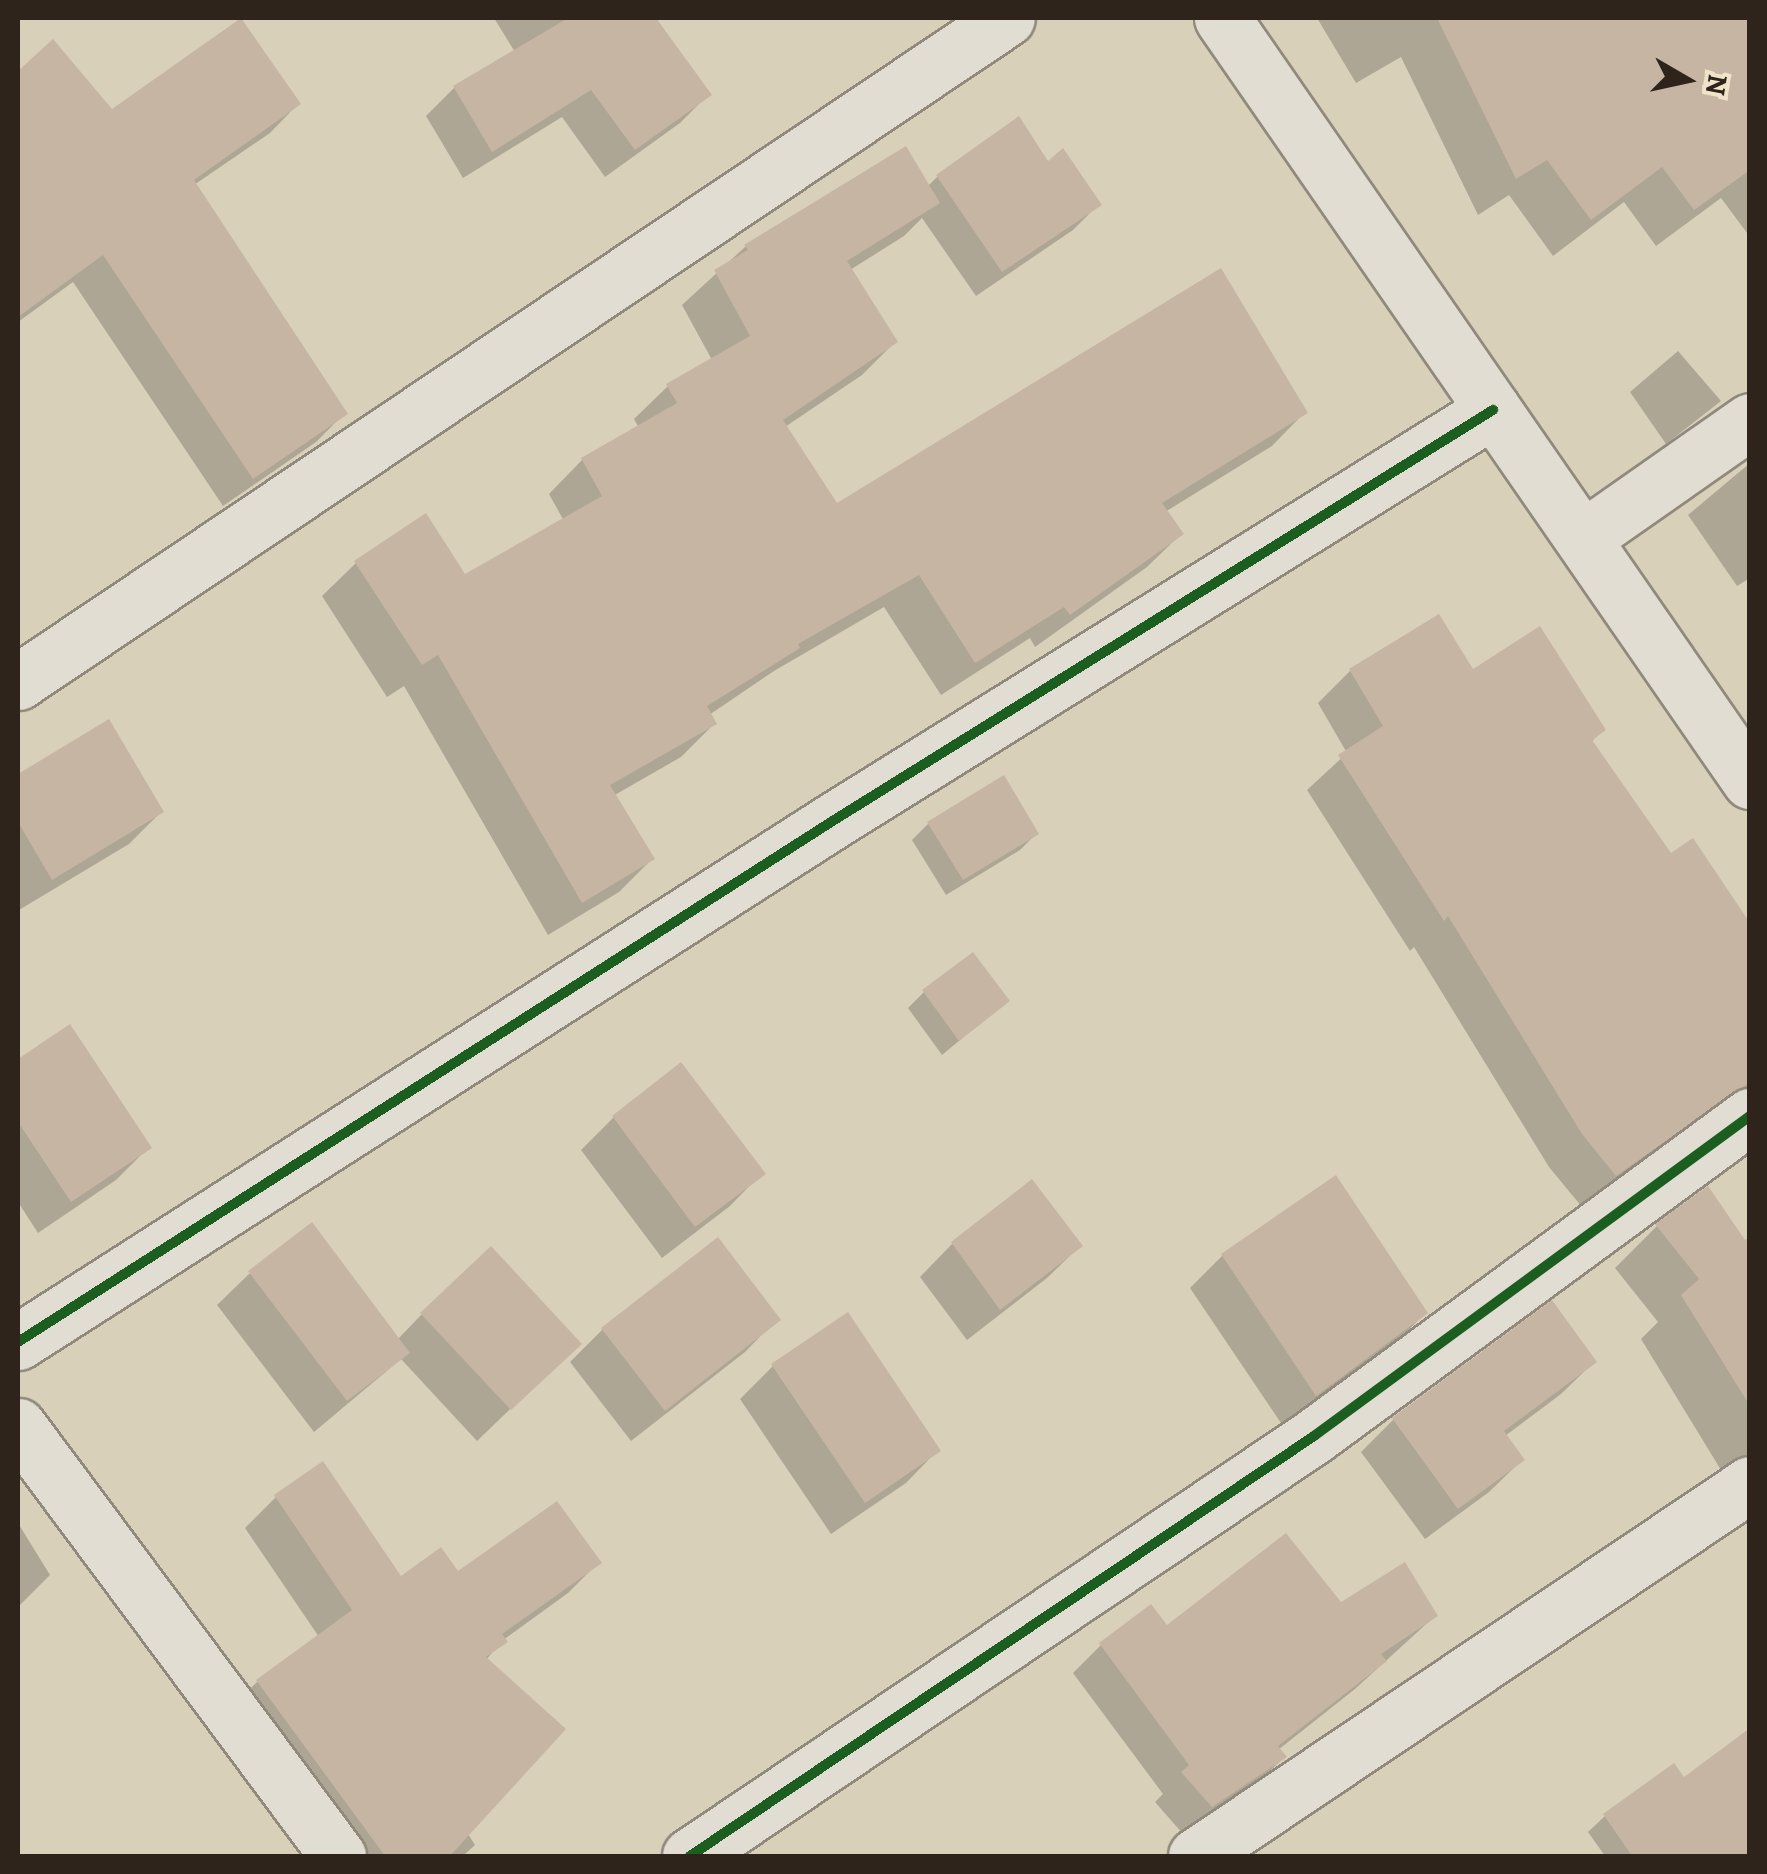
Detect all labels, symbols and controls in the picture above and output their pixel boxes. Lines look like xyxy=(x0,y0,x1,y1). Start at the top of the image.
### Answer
north arrow xyxy=(1637,30,1737,130)
text: N xyxy=(1696,72,1737,98)

